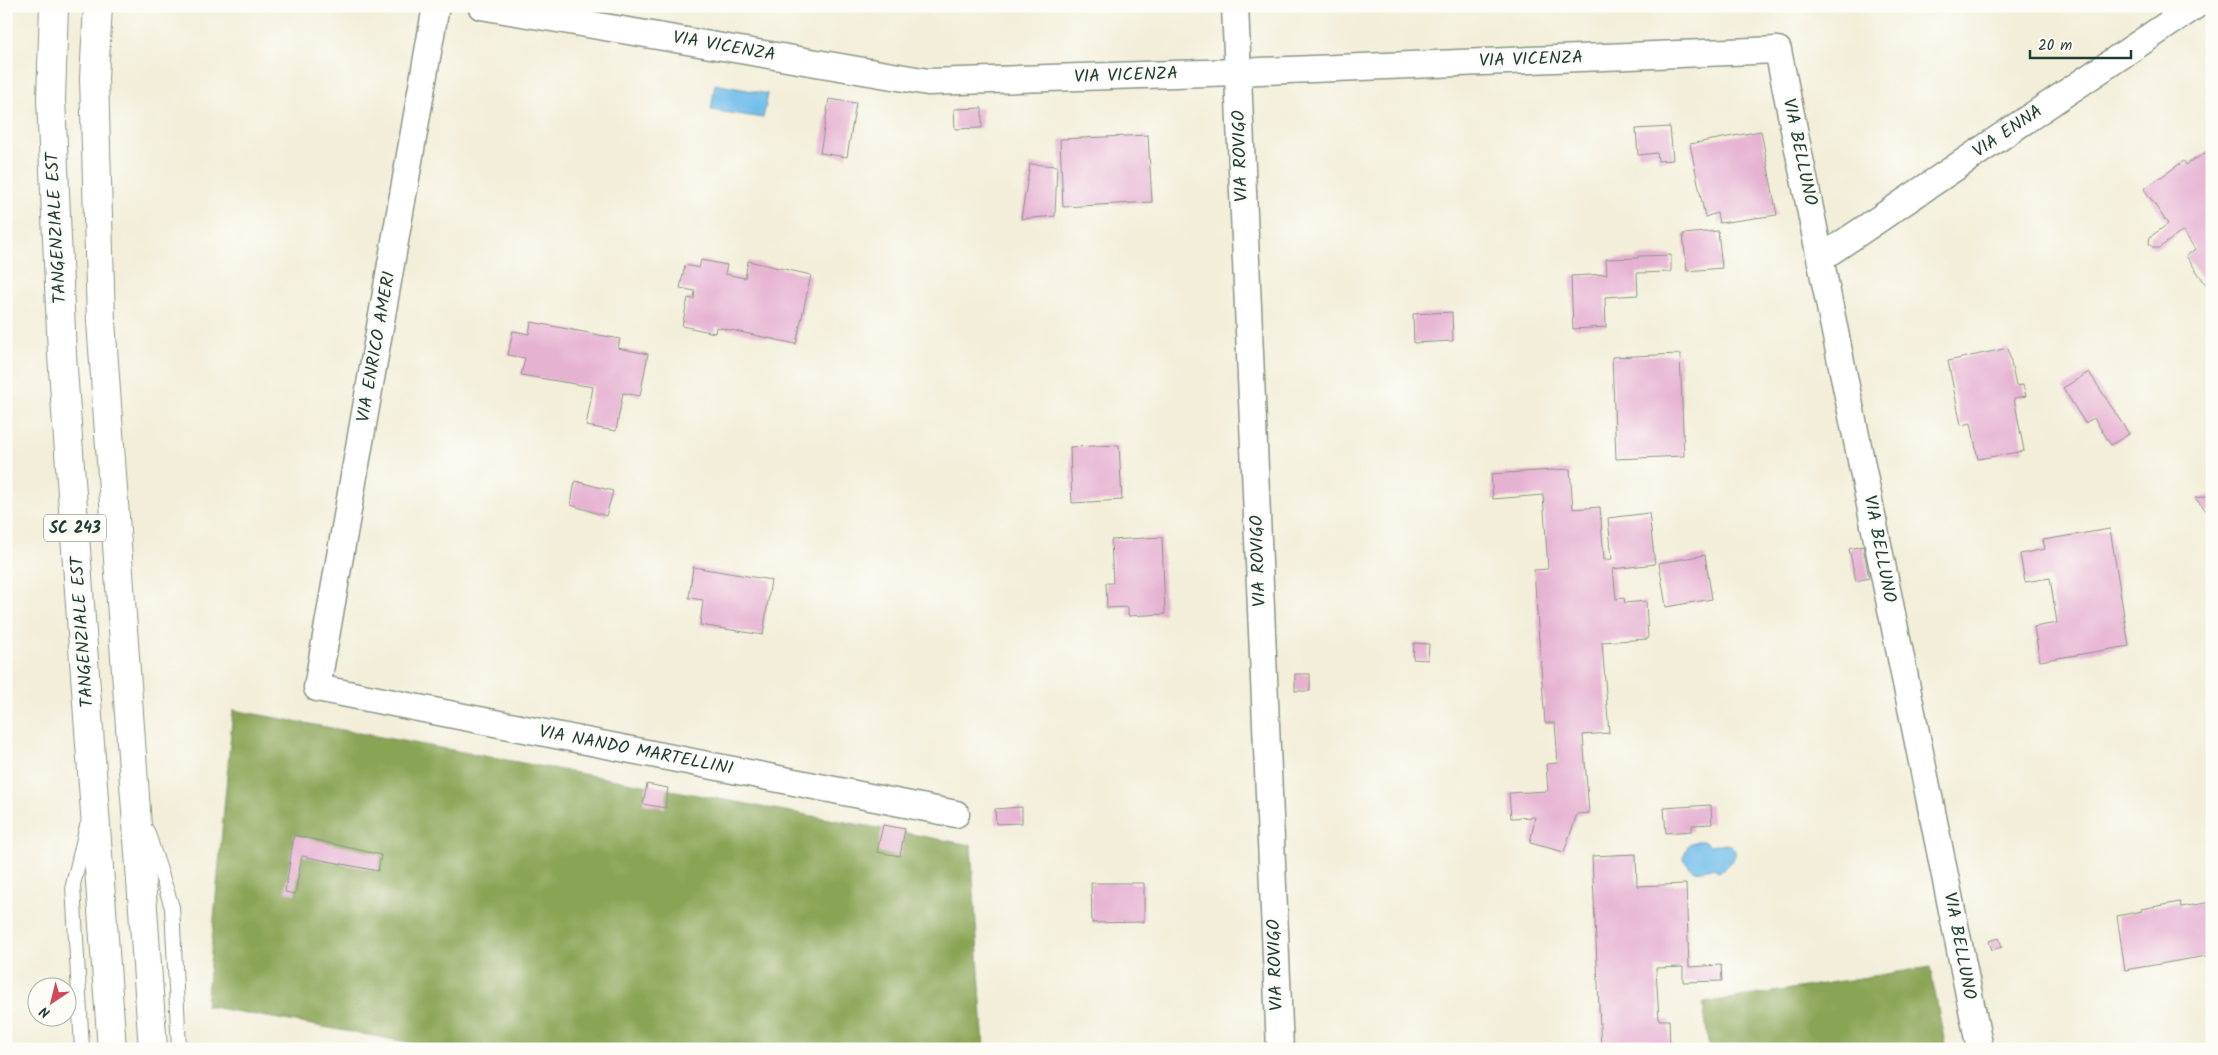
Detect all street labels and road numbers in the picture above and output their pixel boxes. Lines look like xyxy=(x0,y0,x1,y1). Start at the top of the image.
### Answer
street label: VIA VICENZA xyxy=(670,24,778,70)
street label: VIA VICENZA xyxy=(1478,44,1584,76)
street label: VIA VICENZA xyxy=(1073,60,1179,92)
street label: VIA BELLUNO xyxy=(1773,96,1825,208)
street label: VIA ENNA xyxy=(1967,98,2049,166)
street label: VIA ROVIGO xyxy=(1225,109,1257,203)
street label: TANGENZIALE EST xyxy=(38,150,75,304)
street label: VIA ENRICO AMERI xyxy=(349,269,405,425)
street label: VIA BELLUNO xyxy=(1854,493,1904,605)
road number: SC 243 xyxy=(44,514,106,542)
street label: VIA ROVIGO xyxy=(1243,514,1275,608)
street label: TANGENZIALE EST xyxy=(63,554,103,709)
street label: VIA NANDO MARTELLINI xyxy=(536,718,736,784)
street label: VIA BELLUNO xyxy=(1934,890,1984,1002)
street label: VIA ROVIGO xyxy=(1260,918,1292,1012)

